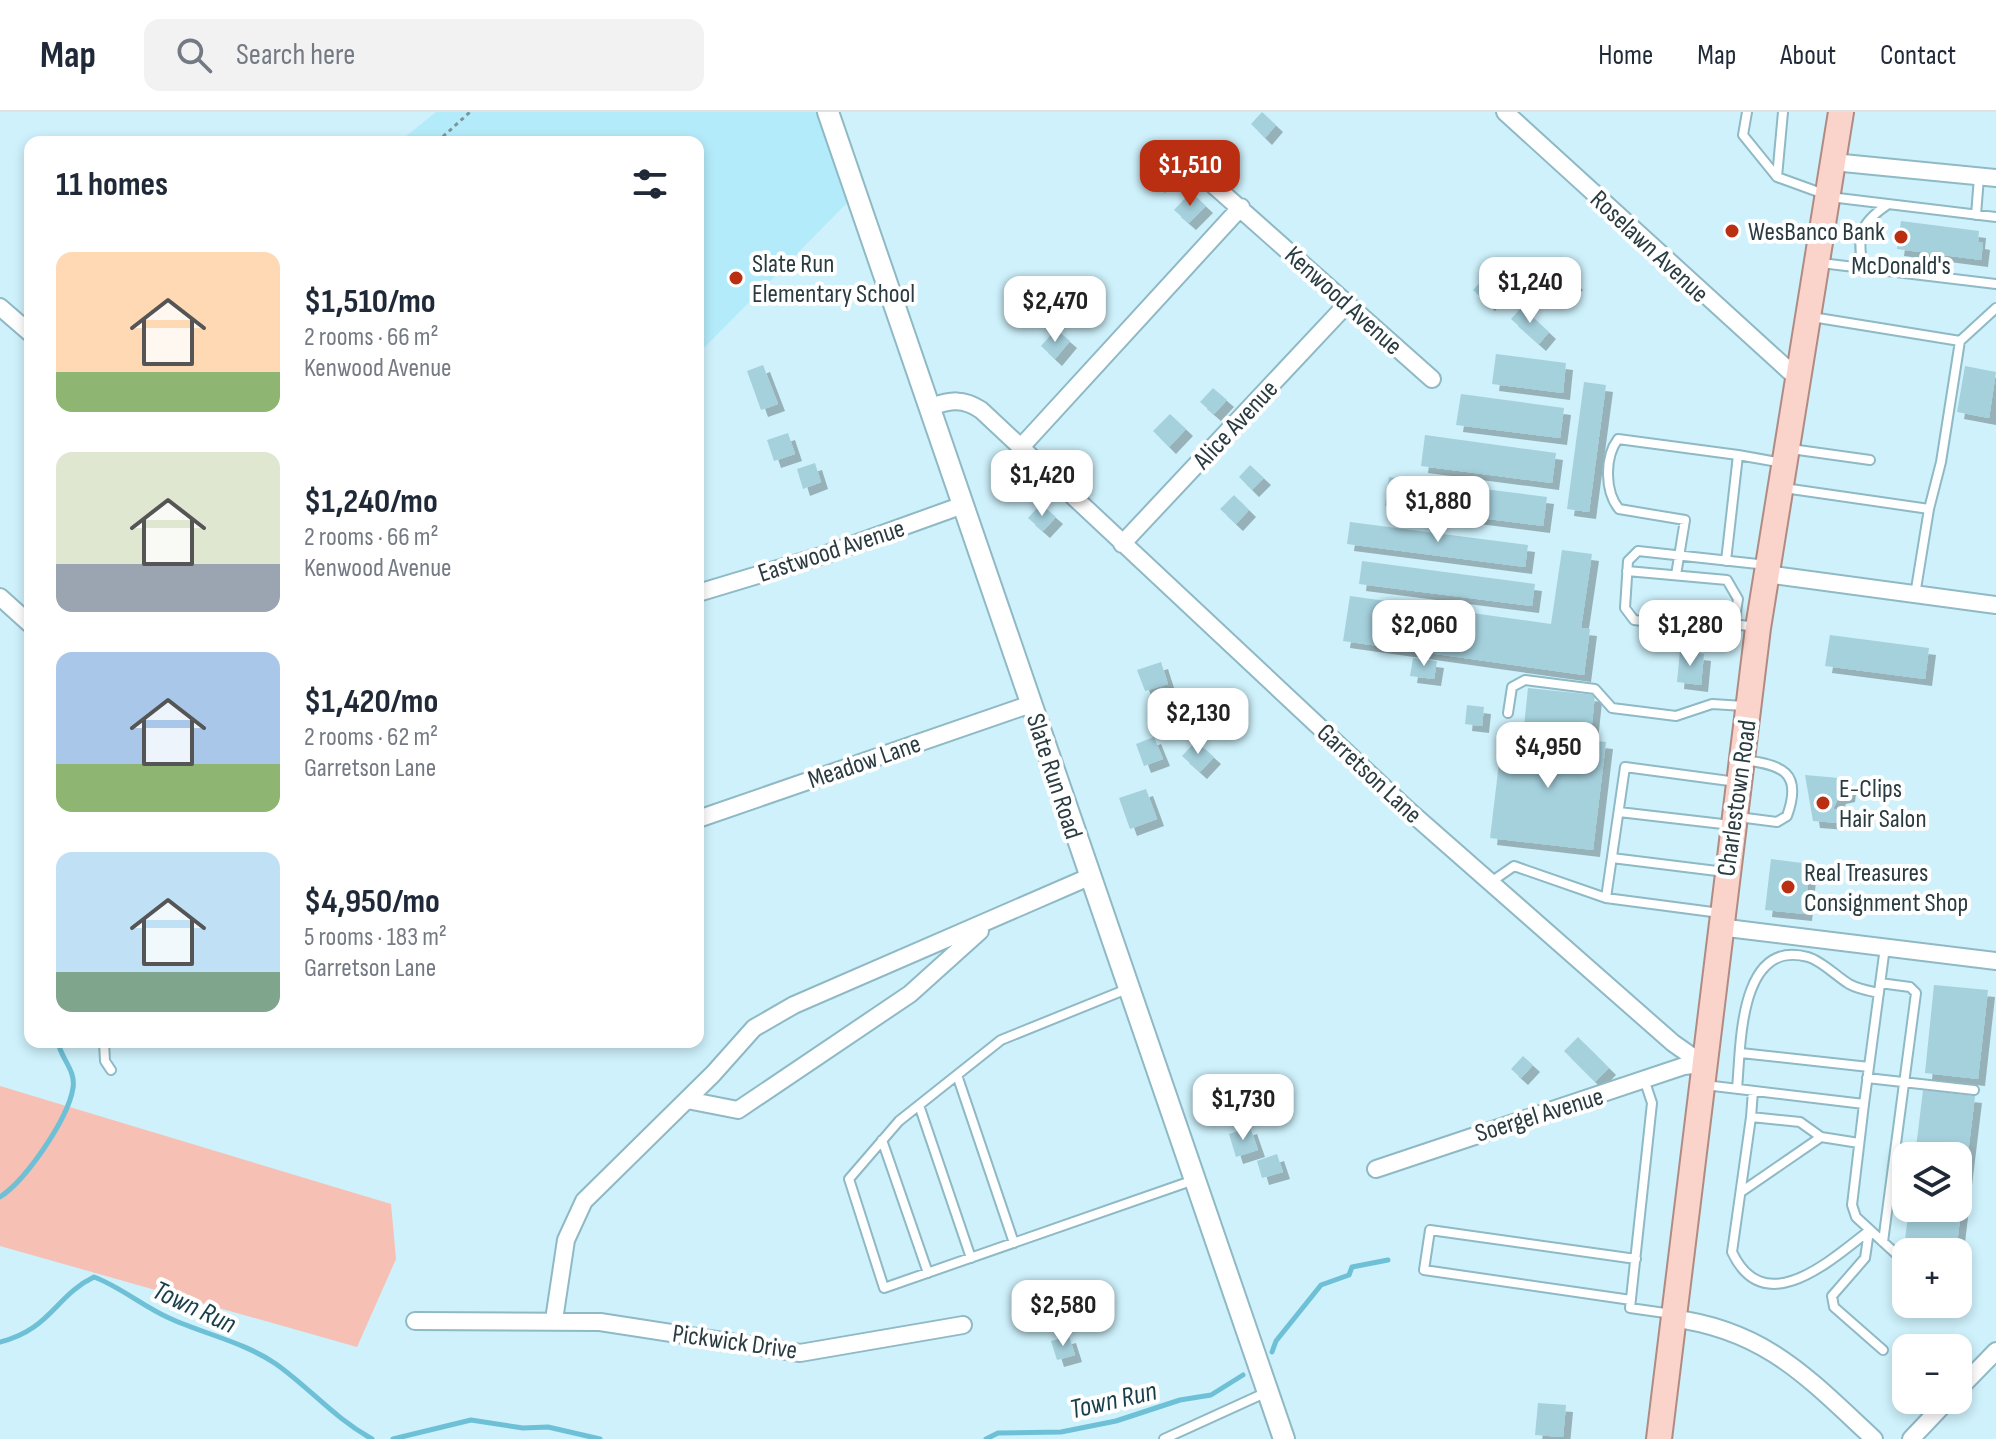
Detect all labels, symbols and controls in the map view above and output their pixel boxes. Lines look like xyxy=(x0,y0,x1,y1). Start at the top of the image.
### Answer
search box xyxy=(144,19,704,91)
text: Map xyxy=(40,33,96,78)
icon: search xyxy=(172,33,216,77)
text: Search here xyxy=(236,37,355,73)
text: Home xyxy=(1598,39,1653,72)
text: Map xyxy=(1697,39,1736,72)
text: About xyxy=(1780,39,1836,72)
text: Contact xyxy=(1880,39,1956,72)
pin: $1,510 xyxy=(1125,140,1255,208)
text: $1,510 xyxy=(1158,150,1222,181)
icon: filters xyxy=(628,162,672,206)
text: 11 homes xyxy=(56,164,168,205)
street label: Roselawn Avenue xyxy=(1583,184,1715,310)
place label: WesBanco Bank xyxy=(1748,217,1885,248)
marker: WesBanco Bank xyxy=(1723,222,1741,240)
marker: McDonald's xyxy=(1892,228,1910,246)
street label: Kenwood Avenue xyxy=(1278,240,1408,362)
place label: Slate Run Elementary School xyxy=(752,249,915,310)
place label: McDonald's xyxy=(1851,251,1951,282)
pin: $1,240 xyxy=(1465,257,1595,325)
text: $1,240 xyxy=(1497,267,1563,298)
marker: Slate Run Elementary School xyxy=(727,269,745,287)
pin: $2,470 xyxy=(990,276,1120,344)
text: $1,510/mo xyxy=(304,281,436,322)
icon: home xyxy=(120,284,216,380)
text: $2,470 xyxy=(1022,286,1088,317)
text: 2 rooms · 66 m² xyxy=(304,322,439,353)
text: Kenwood Avenue xyxy=(304,353,452,384)
street label: Alice Avenue xyxy=(1187,374,1285,477)
pin: $1,420 xyxy=(977,450,1107,518)
text: $1,420 xyxy=(1009,460,1075,491)
pin: $1,880 xyxy=(1373,476,1503,544)
text: $1,240/mo xyxy=(304,481,438,522)
icon: home xyxy=(120,484,216,580)
text: $1,880 xyxy=(1404,486,1472,517)
street label: Eastwood Avenue xyxy=(754,513,909,590)
text: 2 rooms · 66 m² xyxy=(304,522,439,553)
text: Kenwood Avenue xyxy=(304,553,452,584)
pin: $2,060 xyxy=(1359,600,1489,668)
pin: $1,280 xyxy=(1625,600,1755,668)
text: $2,060 xyxy=(1390,610,1458,641)
text: $1,280 xyxy=(1657,610,1723,641)
text: $1,420/mo xyxy=(304,681,438,722)
icon: home xyxy=(120,684,216,780)
pin: $2,130 xyxy=(1133,688,1263,756)
text: $2,130 xyxy=(1165,698,1231,729)
street label: Slate Run Road xyxy=(1019,710,1088,843)
street label: Garretson Lane xyxy=(1310,718,1428,830)
street label: Charlestown Road xyxy=(1711,718,1764,878)
text: 2 rooms · 62 m² xyxy=(304,722,438,753)
pin: $4,950 xyxy=(1483,722,1613,790)
street label: Meadow Lane xyxy=(804,729,925,796)
text: $4,950 xyxy=(1514,732,1582,763)
text: Garretson Lane xyxy=(304,753,436,784)
place label: E-Clips Hair Salon xyxy=(1839,774,1927,835)
marker: E-Clips Hair Salon xyxy=(1814,794,1832,812)
place label: Real Treasures Consignment Shop xyxy=(1804,858,1968,919)
marker: Real Treasures Consignment Shop xyxy=(1779,878,1797,896)
text: $4,950/mo xyxy=(304,881,440,922)
icon: home xyxy=(120,884,216,980)
text: 5 rooms · 183 m² xyxy=(304,922,447,953)
text: Garretson Lane xyxy=(304,953,436,984)
pin: $1,730 xyxy=(1178,1074,1308,1142)
street label: Soergel Avenue xyxy=(1472,1081,1607,1150)
text: $1,730 xyxy=(1211,1084,1275,1115)
map controls xyxy=(1892,1142,1972,1414)
button: layers xyxy=(1892,1142,1972,1222)
button: + xyxy=(1892,1238,1972,1318)
water label: Town Run xyxy=(147,1274,241,1341)
pin: $2,580 xyxy=(998,1280,1128,1348)
text: $2,580 xyxy=(1030,1290,1096,1321)
street label: Pickwick Drive xyxy=(671,1318,799,1367)
button: − xyxy=(1892,1334,1972,1414)
water label: Town Run xyxy=(1067,1374,1160,1426)

